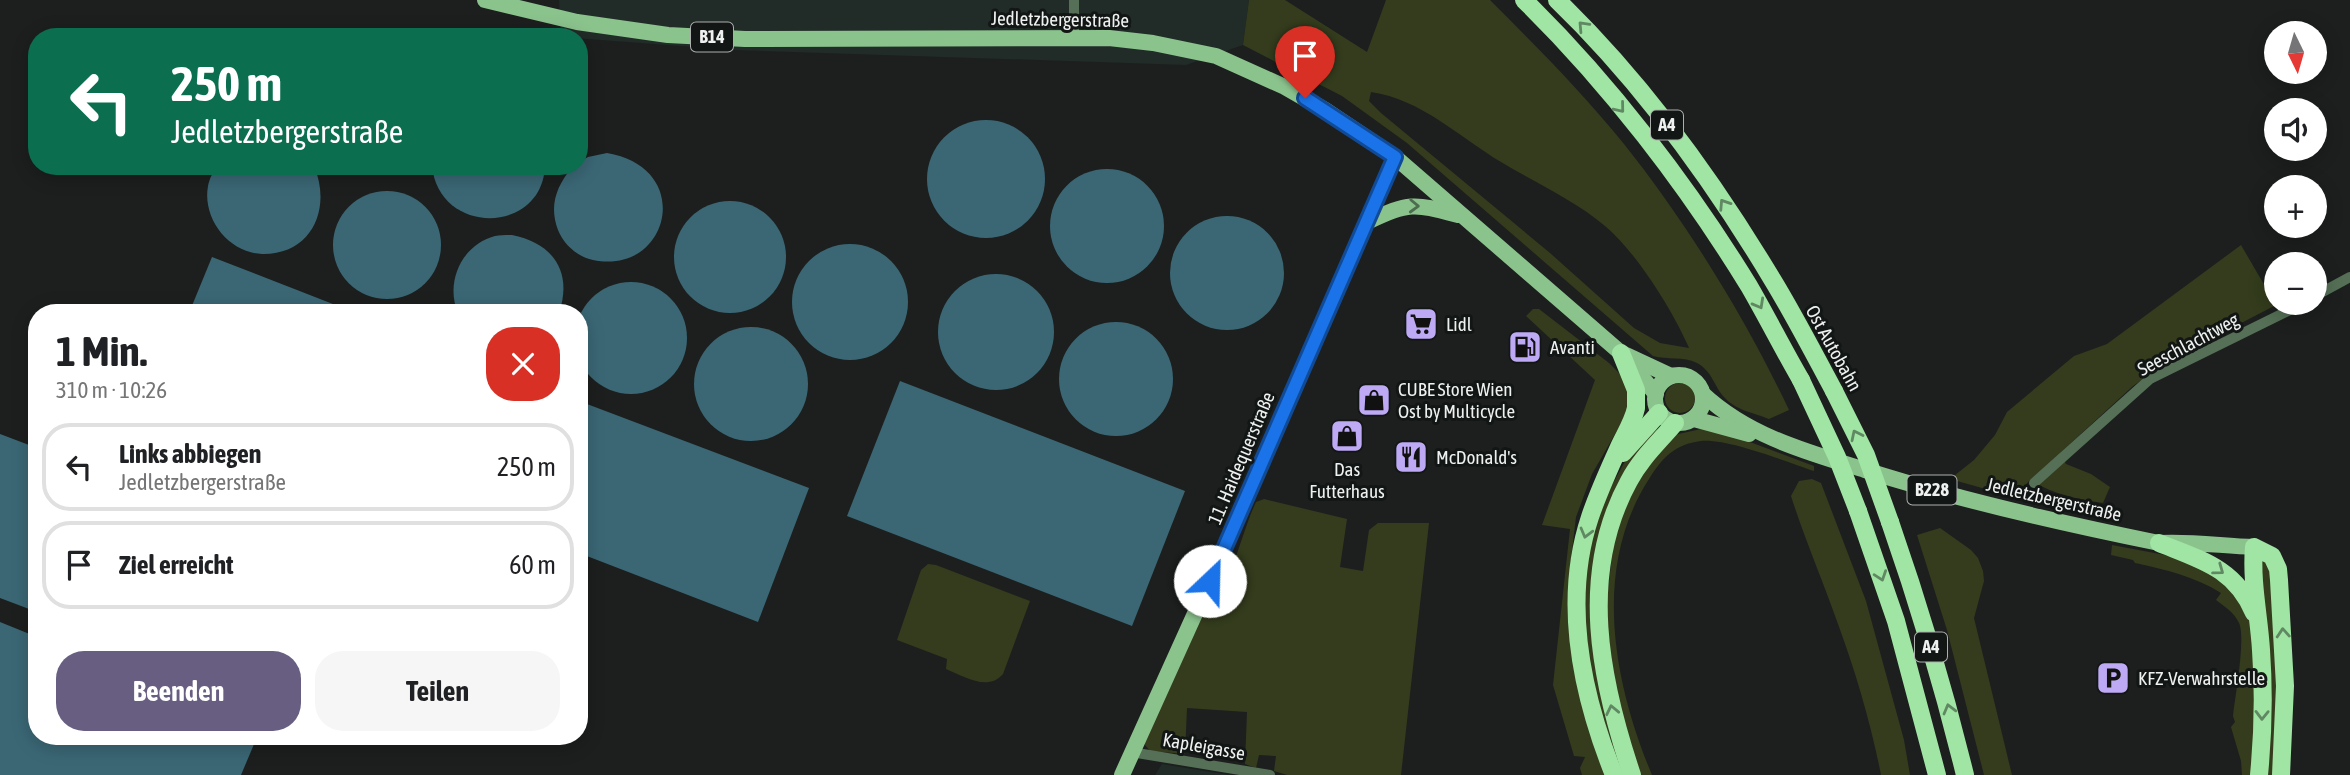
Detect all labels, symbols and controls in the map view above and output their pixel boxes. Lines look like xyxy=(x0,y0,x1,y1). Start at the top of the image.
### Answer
street label: Jedletzbergerstraße xyxy=(991,7,1129,31)
one-way arrow xyxy=(1578,21,1591,34)
north arrow xyxy=(2264,21,2328,84)
map controls xyxy=(2264,21,2327,315)
road number: B14 xyxy=(691,22,733,52)
pin xyxy=(1275,26,1335,98)
icon: arrive xyxy=(1286,37,1324,75)
text: 250 m xyxy=(171,55,282,111)
icon: left xyxy=(56,56,147,147)
button: sound xyxy=(2264,98,2327,161)
one-way arrow xyxy=(1612,101,1625,113)
road number: A4 xyxy=(1651,110,1683,140)
text: Jedletzbergerstraße xyxy=(171,113,403,150)
button: + xyxy=(2264,175,2327,238)
one-way arrow xyxy=(1720,198,1733,211)
one-way arrow xyxy=(1409,199,1420,214)
button: − xyxy=(2264,252,2327,315)
one-way arrow xyxy=(1751,297,1764,309)
street label: Ost Autobahn xyxy=(1801,301,1867,395)
supermarket icon: Lidl xyxy=(1402,305,1440,343)
street label: Seeschlachtweg xyxy=(2134,308,2243,380)
place label: Lidl xyxy=(1446,313,1472,335)
text: 1 Min. xyxy=(56,327,147,375)
button: close xyxy=(486,327,560,401)
fuel station icon: Avanti xyxy=(1506,328,1544,366)
place label: Avanti xyxy=(1550,336,1595,358)
text: 310 m · 10:26 xyxy=(56,377,167,403)
place label: CUBE Store Wien Ost by Multicycle xyxy=(1398,378,1515,422)
shop icon: CUBE Store Wien Ost by Multicycle xyxy=(1355,381,1393,419)
street label: 11. Haidequerstraße xyxy=(1203,388,1279,528)
shop icon: Das Futterhaus xyxy=(1328,417,1366,455)
one-way arrow xyxy=(1851,430,1865,443)
restaurant icon: McDonald's xyxy=(1392,438,1430,476)
text: Links abbiegen xyxy=(119,439,261,469)
place label: McDonald's xyxy=(1436,446,1517,468)
icon: left xyxy=(60,448,98,486)
text: 250 m xyxy=(497,452,556,482)
place label: Das Futterhaus xyxy=(1309,458,1385,502)
text: Jedletzbergerstraße xyxy=(119,469,286,495)
street label: Jedletzbergerstraße xyxy=(1984,473,2124,525)
road number: B228 xyxy=(1908,476,1956,504)
one-way arrow xyxy=(1580,527,1594,539)
position arrow xyxy=(1173,544,1247,618)
icon: arrive xyxy=(60,546,98,584)
text: Ziel erreicht xyxy=(119,550,234,580)
text: 60 m xyxy=(509,550,556,580)
one-way arrow xyxy=(2211,562,2224,575)
one-way arrow xyxy=(1873,569,1887,581)
one-way arrow xyxy=(2276,627,2291,638)
road number: A4 xyxy=(1915,632,1947,662)
button: Beenden xyxy=(56,651,301,731)
button: Teilen xyxy=(315,651,560,731)
parking icon: KFZ-Verwahrstelle xyxy=(2094,659,2132,697)
place label: KFZ-Verwahrstelle xyxy=(2138,667,2265,689)
one-way arrow xyxy=(1943,703,1957,715)
one-way arrow xyxy=(1606,704,1620,716)
one-way arrow xyxy=(2254,710,2270,721)
street label: Kapleigasse xyxy=(1161,728,1247,764)

